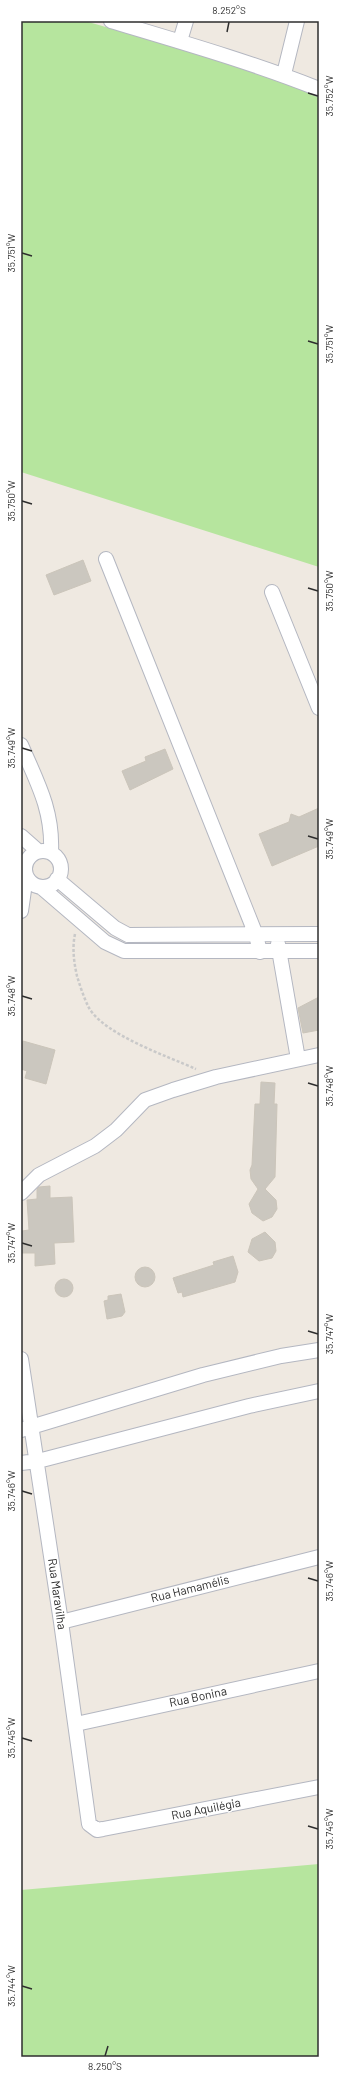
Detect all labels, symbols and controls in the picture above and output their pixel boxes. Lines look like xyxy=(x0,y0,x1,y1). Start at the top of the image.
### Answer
text: 8.252°S xyxy=(212,4,246,16)
text: 35.752°W xyxy=(323,75,335,116)
text: 35.751°W xyxy=(5,233,17,272)
text: 35.751°W xyxy=(323,324,335,363)
text: 35.750°W xyxy=(5,480,17,522)
text: 35.750°W xyxy=(323,570,335,612)
text: 35.749°W xyxy=(5,727,17,769)
text: 35.749°W xyxy=(323,818,335,860)
text: 35.748°W xyxy=(5,975,17,1017)
text: 35.748°W xyxy=(323,1065,335,1107)
text: 35.747°W xyxy=(5,1223,17,1263)
text: 35.747°W xyxy=(323,1314,335,1354)
text: 35.746°W xyxy=(5,1470,17,1512)
street label: Rua Maravilha xyxy=(46,1557,70,1630)
text: 35.746°W xyxy=(323,1560,335,1602)
street label: Rua Hamamélis xyxy=(149,1571,231,1605)
street label: Rua Bonina xyxy=(168,1683,228,1709)
text: 35.745°W xyxy=(5,1717,17,1759)
street label: Rua Aquilégia xyxy=(170,1794,242,1822)
text: 35.745°W xyxy=(323,1808,335,1850)
text: 35.744°W xyxy=(5,1965,17,2007)
text: 8.250°S xyxy=(88,2060,122,2072)

